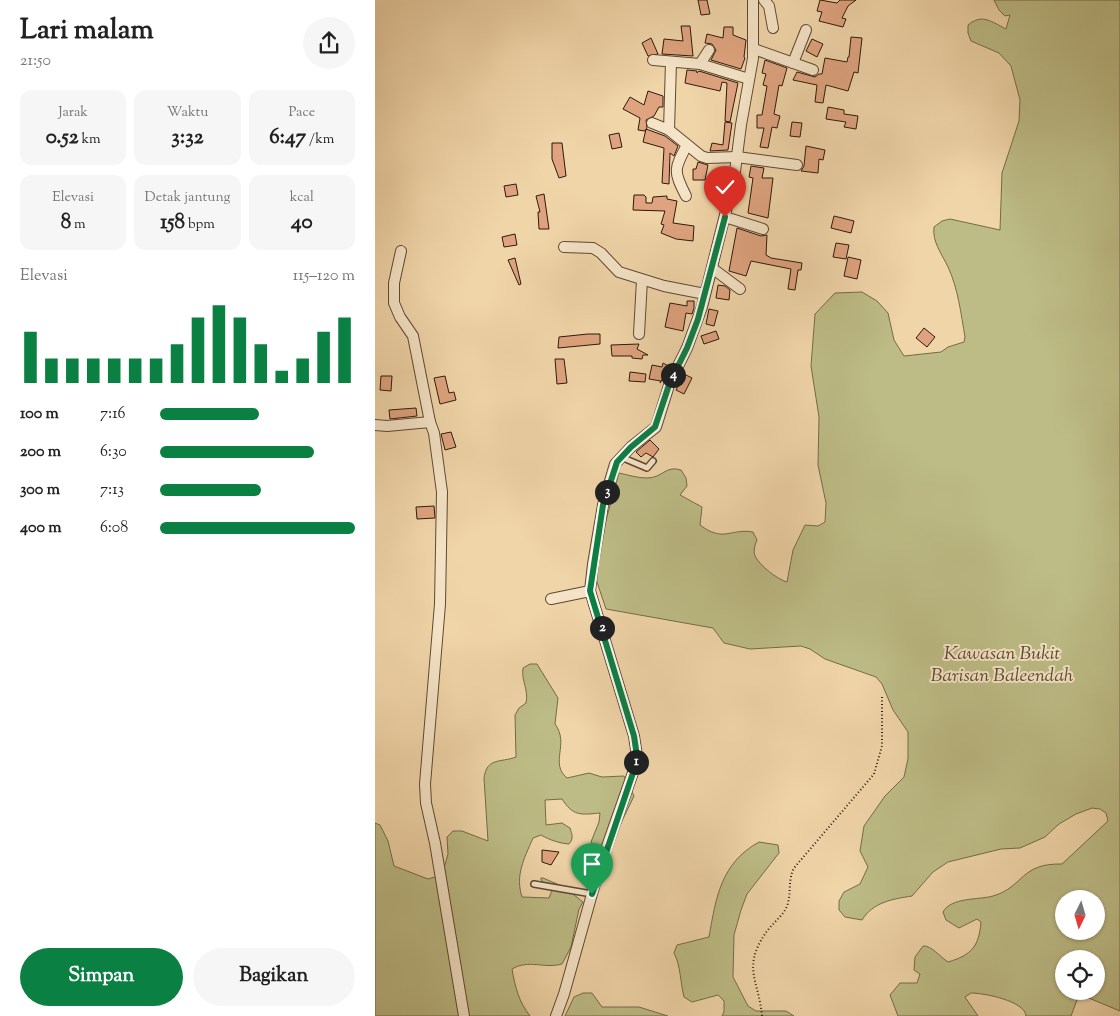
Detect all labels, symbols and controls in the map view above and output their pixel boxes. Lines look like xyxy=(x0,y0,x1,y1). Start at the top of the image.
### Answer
text: Lari malam xyxy=(20,11,154,51)
button: share xyxy=(303,17,355,69)
text: 21:50 xyxy=(20,50,51,73)
text: Jarak xyxy=(58,103,88,123)
text: Waktu xyxy=(167,103,208,123)
text: Pace xyxy=(288,103,315,123)
text: 0.52 xyxy=(46,123,78,153)
text: 3:32 xyxy=(171,123,204,153)
text: 6:47 xyxy=(269,123,306,153)
text: km xyxy=(78,130,101,150)
text: /km xyxy=(306,130,334,150)
pin xyxy=(704,166,746,217)
icon: check xyxy=(711,173,739,201)
text: Elevasi xyxy=(52,188,94,208)
text: Detak jantung xyxy=(145,188,230,208)
text: kcal xyxy=(290,188,314,208)
text: 8 xyxy=(61,208,71,238)
text: 158 xyxy=(160,208,185,238)
text: 40 xyxy=(291,208,313,238)
text: m xyxy=(71,215,86,235)
text: bpm xyxy=(185,215,215,235)
text: Elevasi xyxy=(20,265,68,288)
text: 115–120 m xyxy=(293,265,355,288)
pin: 4 xyxy=(661,362,685,388)
text: 4 xyxy=(670,365,677,385)
text: 100 m xyxy=(20,403,59,426)
text: 7:16 xyxy=(100,403,126,426)
text: 200 m xyxy=(20,441,61,464)
text: 6:30 xyxy=(100,441,127,464)
text: 300 m xyxy=(20,479,60,502)
text: 7:13 xyxy=(100,479,124,502)
pin: 3 xyxy=(595,480,619,504)
text: 3 xyxy=(605,482,610,502)
text: 400 m xyxy=(20,517,62,540)
text: 6:08 xyxy=(100,517,128,540)
pin: 2 xyxy=(589,616,615,640)
text: 2 xyxy=(599,618,606,638)
park label: Kawasan Bukit Barisan Baleendah xyxy=(931,641,1074,690)
pin: 1 xyxy=(623,750,649,774)
text: 1 xyxy=(634,752,639,772)
pin xyxy=(571,843,613,894)
icon: arrive xyxy=(578,850,606,878)
north arrow xyxy=(1055,890,1105,940)
map controls xyxy=(1055,890,1105,1000)
button: Simpan xyxy=(20,948,183,1006)
button: Bagikan xyxy=(193,948,355,1006)
button: locate xyxy=(1055,950,1105,1000)

